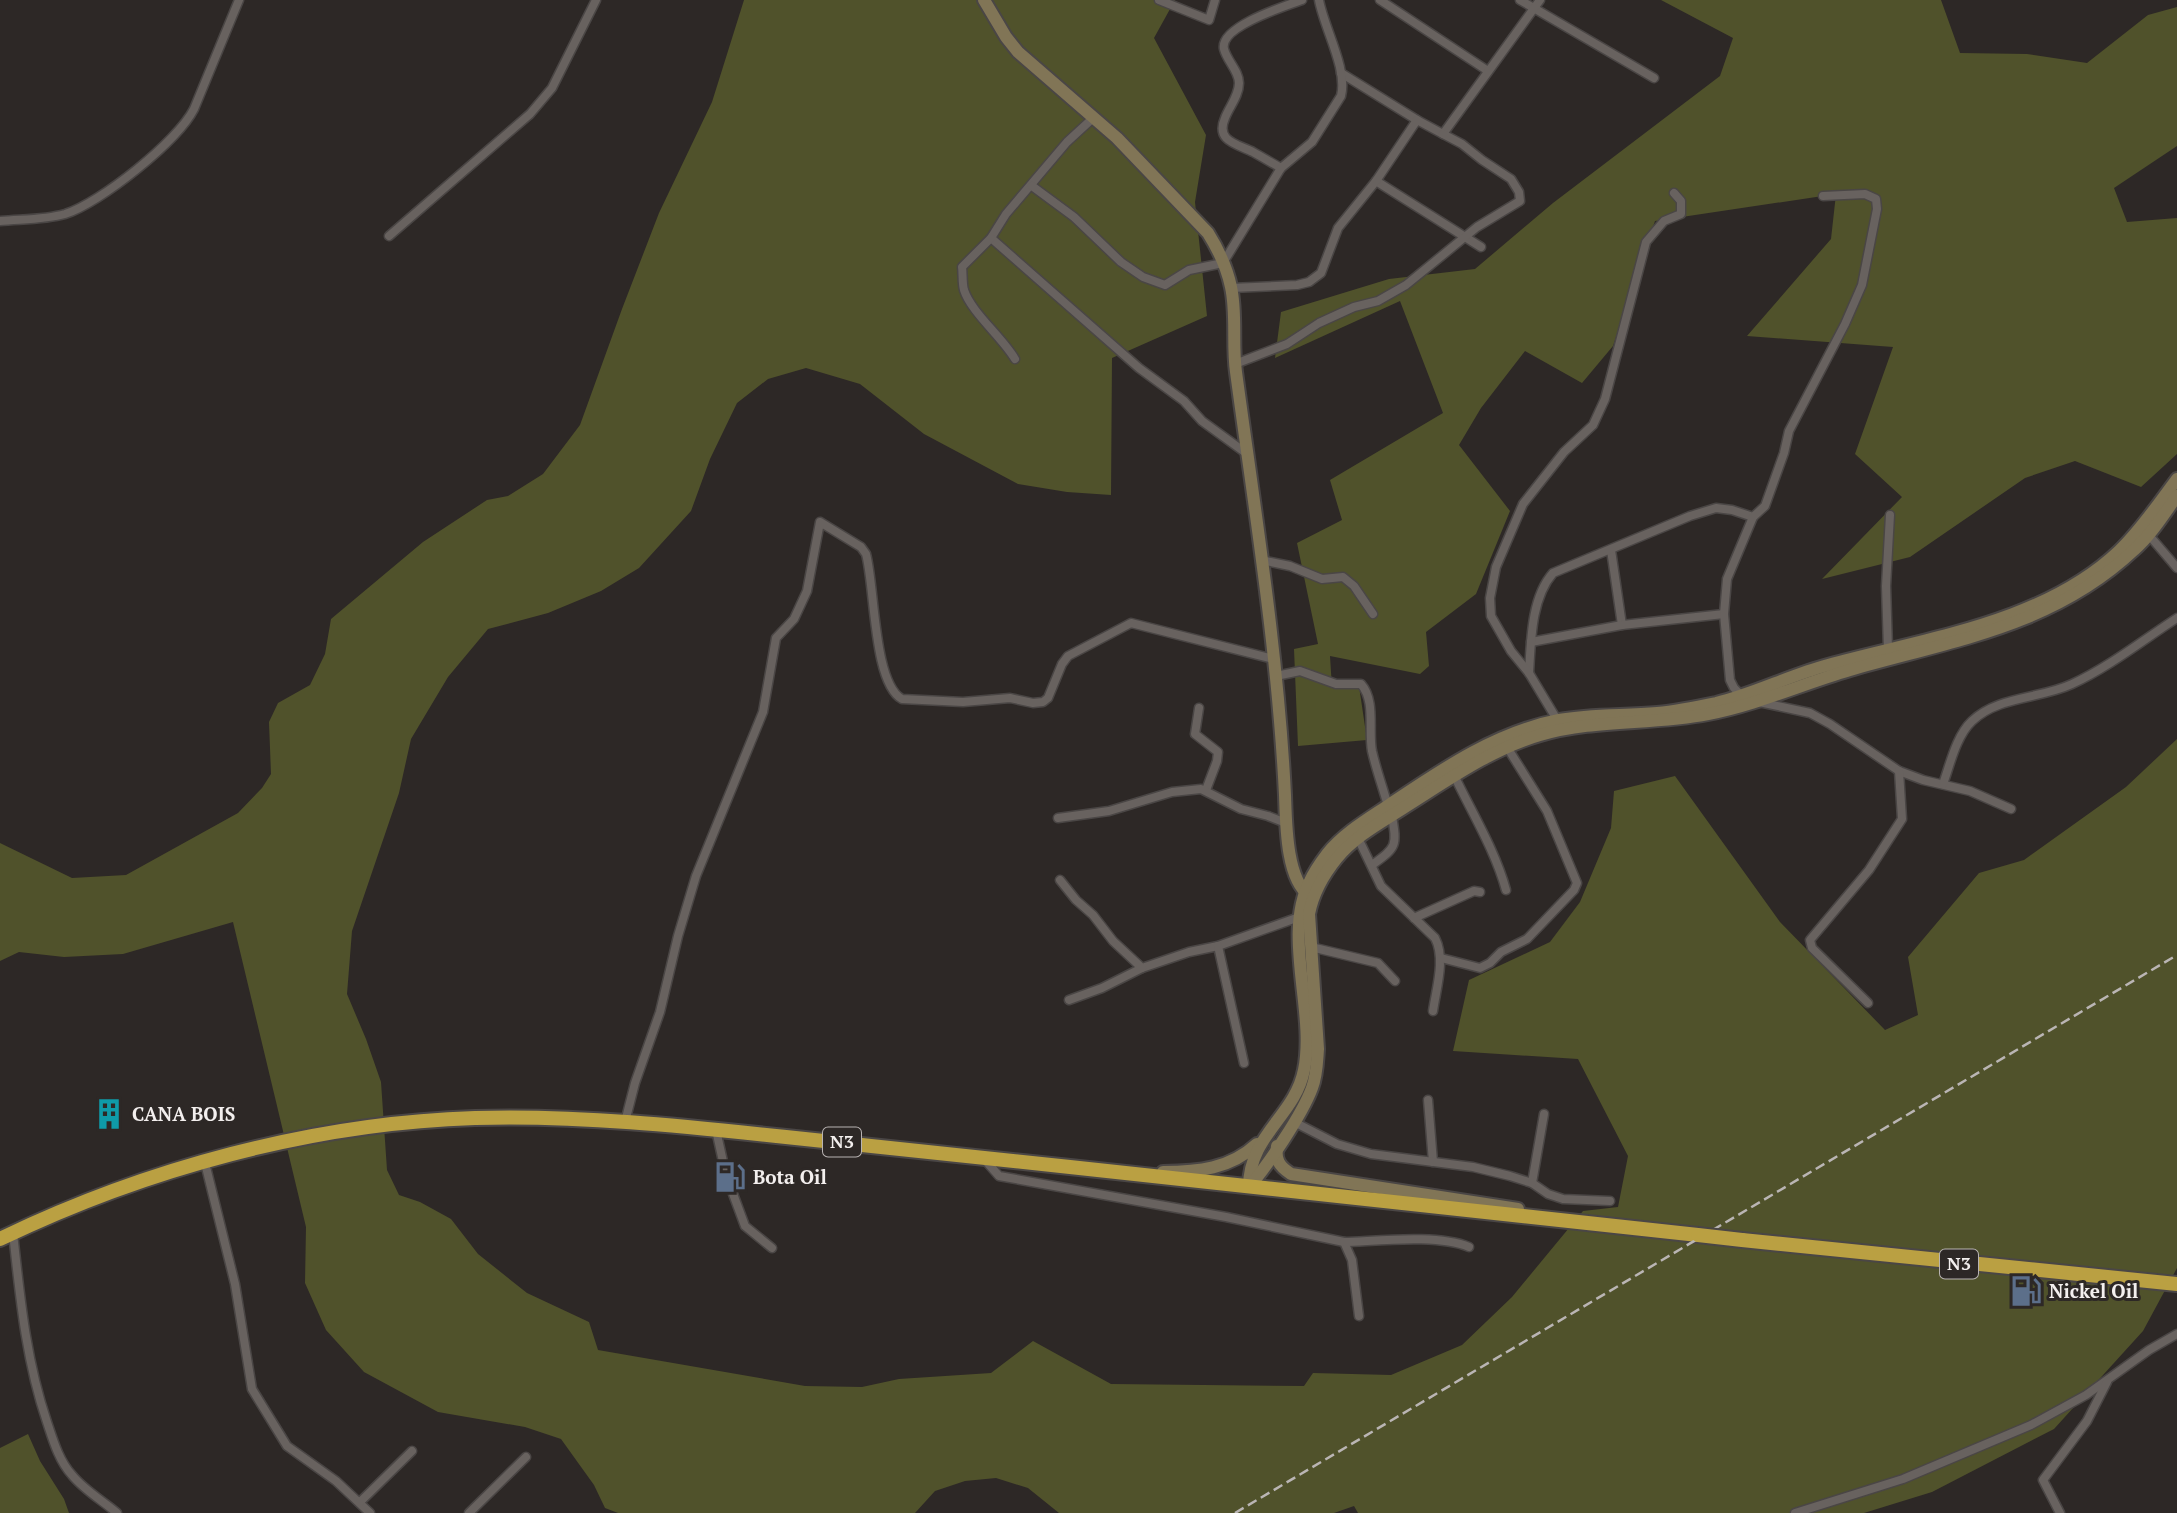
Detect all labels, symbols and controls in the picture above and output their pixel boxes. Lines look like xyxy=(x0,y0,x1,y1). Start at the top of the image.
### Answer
building icon: CANA BOIS xyxy=(92,1097,126,1131)
place label: CANA BOIS xyxy=(132,1101,235,1126)
road number: N3 xyxy=(823,1128,861,1156)
fuel station icon: Bota Oil xyxy=(713,1160,747,1194)
place label: Bota Oil xyxy=(753,1164,827,1189)
road number: N3 xyxy=(1940,1250,1978,1279)
fuel station icon: Nickel Oil xyxy=(2009,1274,2043,1308)
place label: Nickel Oil xyxy=(2049,1278,2138,1303)

